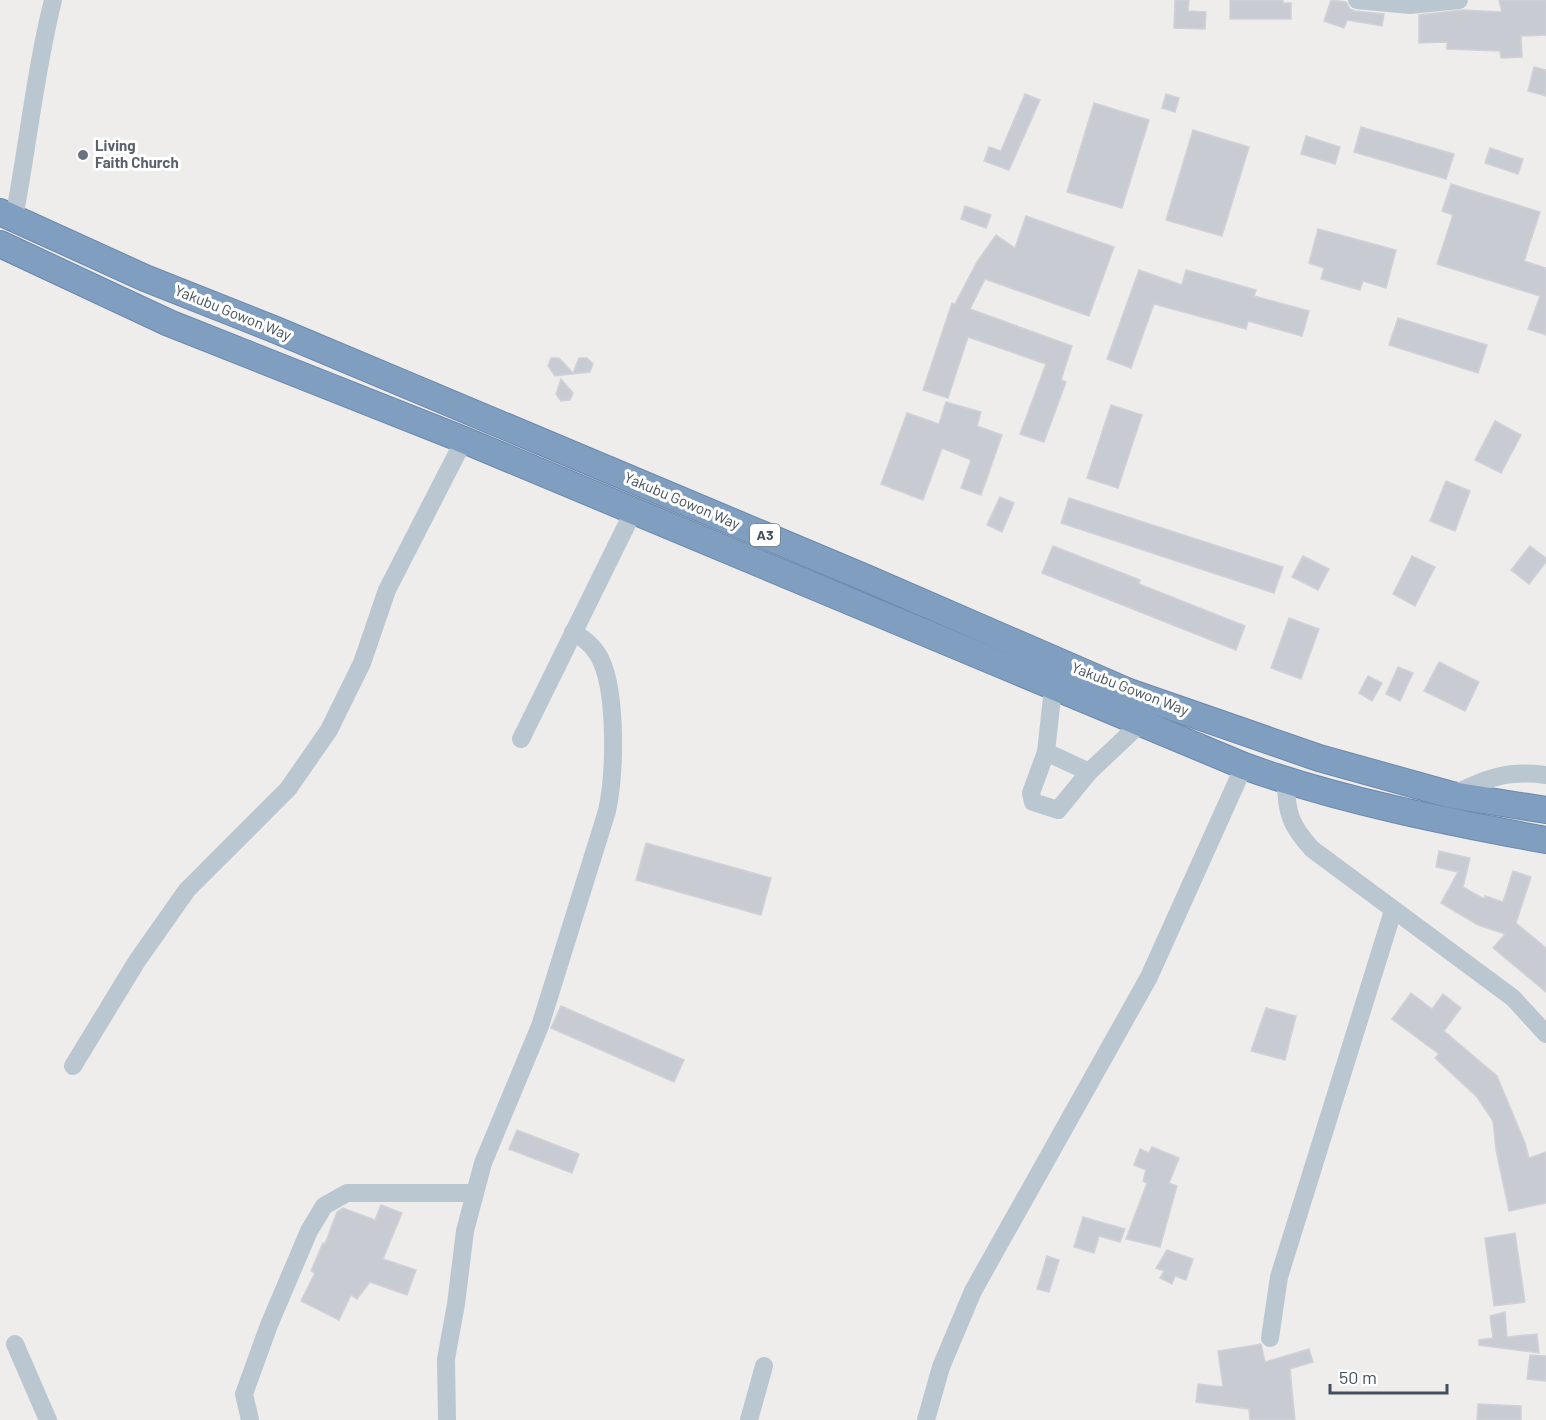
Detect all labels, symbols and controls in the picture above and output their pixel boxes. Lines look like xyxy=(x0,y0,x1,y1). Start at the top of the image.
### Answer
place label: Living Faith Church xyxy=(95,136,179,171)
marker: Living Faith Church xyxy=(76,148,90,162)
street label: Yakubu Gowon Way xyxy=(172,280,294,344)
street label: Yakubu Gowon Way xyxy=(622,468,743,533)
road number: A3 xyxy=(750,524,780,546)
street label: Yakubu Gowon Way xyxy=(1069,657,1192,719)
scale bar xyxy=(1330,1357,1447,1395)
text: 50 m xyxy=(1339,1366,1377,1388)

